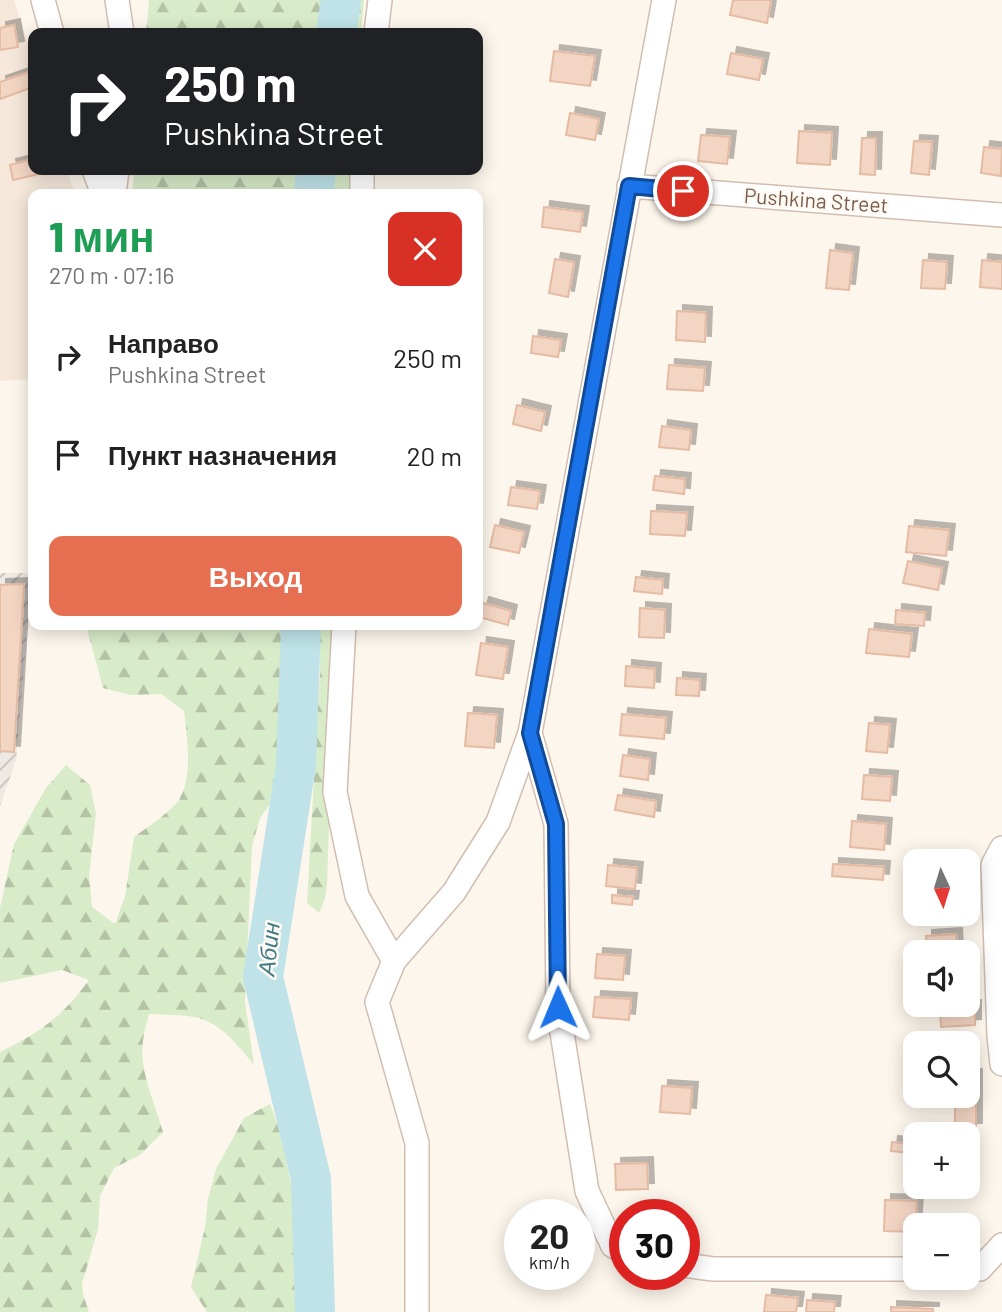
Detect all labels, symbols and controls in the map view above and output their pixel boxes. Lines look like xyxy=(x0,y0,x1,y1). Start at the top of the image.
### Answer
text: 250 m xyxy=(164,53,297,112)
icon: right xyxy=(49,56,140,147)
text: Pushkina Street xyxy=(164,113,384,151)
pin xyxy=(653,161,713,221)
icon: arrive xyxy=(664,172,702,210)
street label: Pushkina Street xyxy=(743,182,889,217)
text: 1 мин xyxy=(49,210,155,260)
button: close xyxy=(388,212,462,286)
text: 270 m · 07:16 xyxy=(49,261,174,289)
text: Направо xyxy=(108,327,219,358)
icon: right xyxy=(49,338,87,376)
text: 250 m xyxy=(393,342,462,373)
text: Pushkina Street xyxy=(108,360,266,388)
icon: arrive xyxy=(49,436,87,474)
text: Пункт назначения xyxy=(108,439,337,470)
text: 20 m xyxy=(407,440,462,471)
button: Выход xyxy=(49,536,462,616)
north arrow xyxy=(903,849,980,926)
map controls xyxy=(903,849,980,1290)
water label: Абин xyxy=(251,921,285,979)
button: sound xyxy=(903,940,980,1017)
position arrow xyxy=(521,970,595,1044)
button: search xyxy=(903,1031,980,1108)
button: + xyxy=(903,1122,980,1199)
speed limit sign: 30 xyxy=(609,1199,700,1290)
button: − xyxy=(903,1213,980,1290)
text: 20 xyxy=(530,1214,569,1256)
text: km/h xyxy=(529,1251,570,1273)

